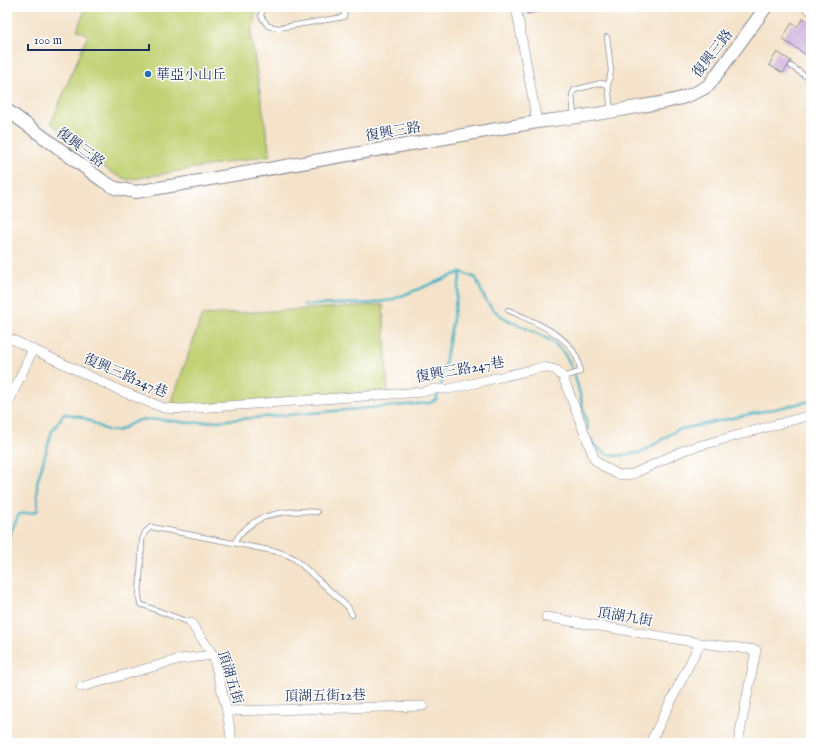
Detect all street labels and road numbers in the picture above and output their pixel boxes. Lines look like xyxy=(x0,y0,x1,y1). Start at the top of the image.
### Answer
street label: 復興三路 xyxy=(688,26,737,81)
street label: 復興三路 xyxy=(364,118,422,146)
street label: 復興三路 xyxy=(53,124,108,172)
street label: 復興三路247巷 xyxy=(81,350,170,402)
street label: 復興三路247巷 xyxy=(415,353,506,387)
street label: 頂湖九街 xyxy=(596,604,654,630)
street label: 頂湖五街 xyxy=(213,648,247,707)
street label: 頂湖五街12巷 xyxy=(284,686,366,706)

